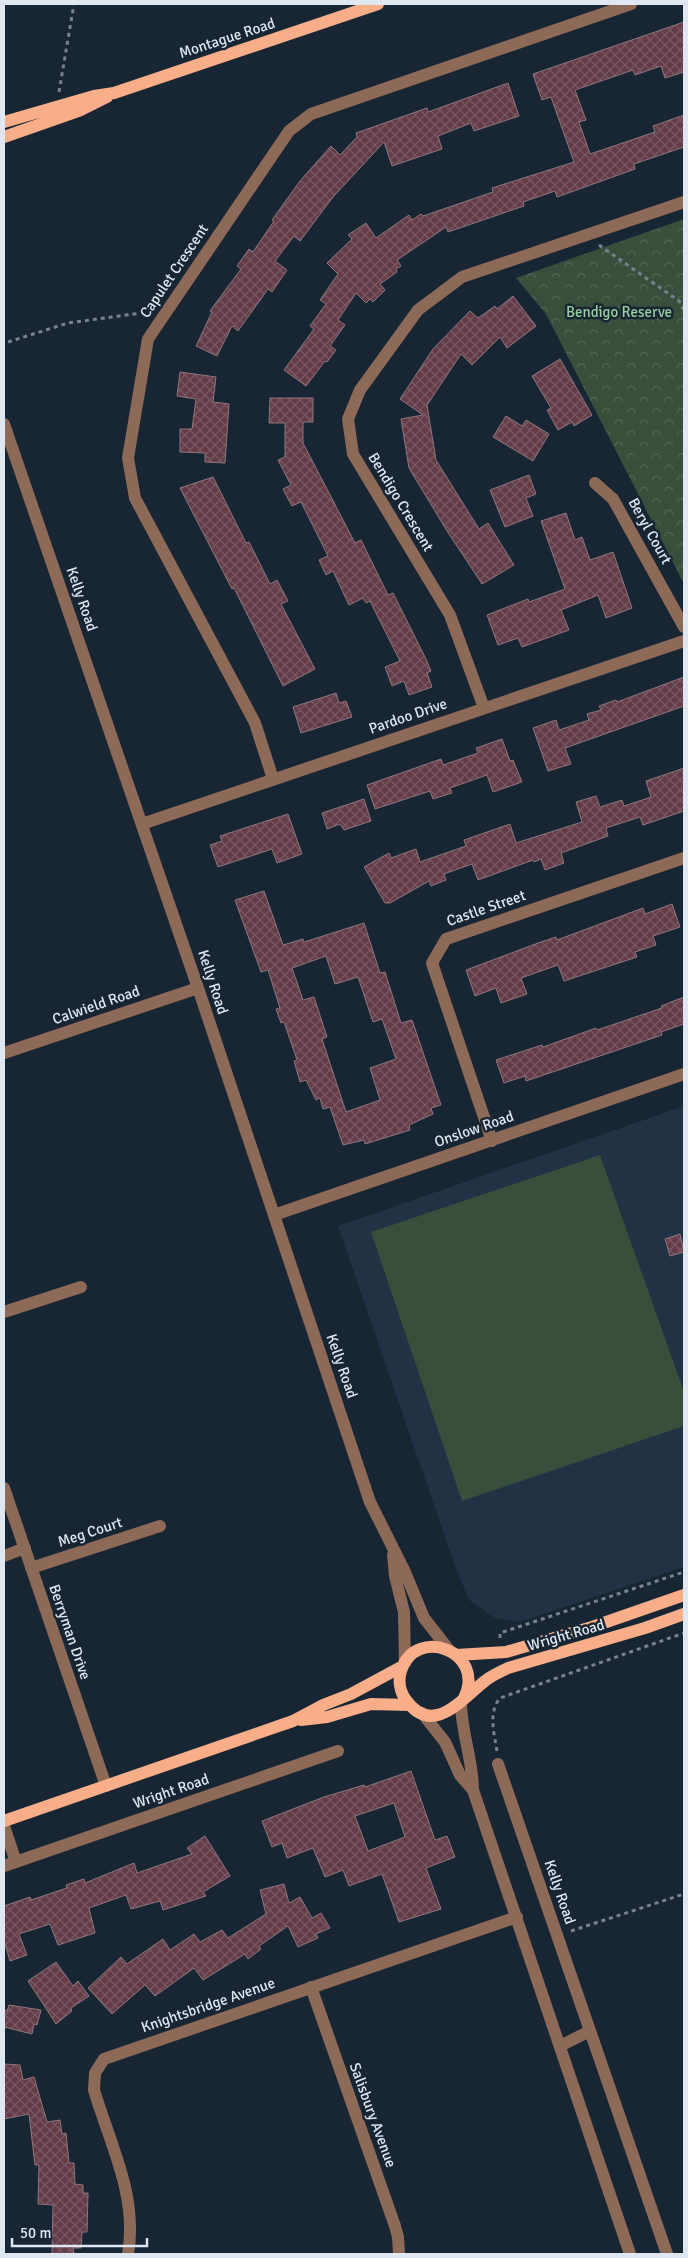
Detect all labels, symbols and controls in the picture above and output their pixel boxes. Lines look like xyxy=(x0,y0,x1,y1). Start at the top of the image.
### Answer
street label: Montague Road xyxy=(177,14,277,62)
street label: Capulet Crescent xyxy=(136,221,212,321)
park label: Bendigo Reserve xyxy=(566,303,672,321)
street label: Bendigo Crescent xyxy=(364,449,438,555)
street label: Beryl Court xyxy=(624,495,676,567)
street label: Kelly Road xyxy=(63,564,101,634)
street label: Pardoo Drive xyxy=(367,694,449,738)
street label: Castle Street xyxy=(444,886,528,930)
street label: Kelly Road xyxy=(194,947,232,1017)
street label: Calwield Road xyxy=(50,982,142,1028)
street label: Onslow Road xyxy=(432,1107,516,1151)
street label: Kelly Road xyxy=(323,1331,361,1401)
street label: Meg Court xyxy=(55,1513,125,1551)
street label: Berryman Drive xyxy=(45,1582,95,1682)
street label: Wright Road xyxy=(526,1615,607,1655)
street label: Wright Road xyxy=(131,1770,211,1812)
street label: Kelly Road xyxy=(541,1857,579,1927)
street label: Knightsbridge Avenue xyxy=(139,1974,277,2036)
street label: Salisbury Avenue xyxy=(346,2060,400,2170)
scale bar xyxy=(12,2216,148,2248)
text: 50 m xyxy=(20,2224,51,2242)

